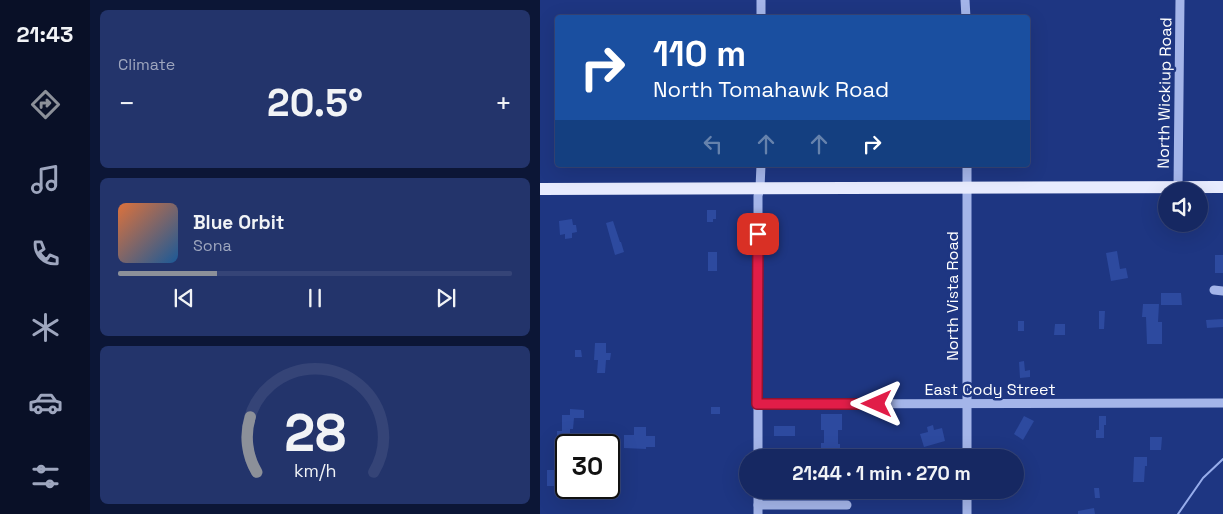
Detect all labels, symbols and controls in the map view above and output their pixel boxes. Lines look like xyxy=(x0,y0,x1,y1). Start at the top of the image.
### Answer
street label: North Wickiup Road xyxy=(1153,17,1176,169)
text: 21:43 xyxy=(17,20,73,48)
text: 110 m xyxy=(653,32,746,76)
icon: right xyxy=(570,35,635,100)
text: Climate xyxy=(118,54,175,75)
text: North Tomahawk Road xyxy=(653,75,889,103)
text: 20.5° xyxy=(267,79,363,127)
text: − xyxy=(118,85,135,121)
text: + xyxy=(495,85,512,121)
icon: directions xyxy=(28,87,63,122)
icon: left xyxy=(699,130,727,158)
icon: ahead xyxy=(752,130,780,158)
icon: ahead xyxy=(805,130,833,158)
icon: right xyxy=(858,130,886,158)
icon: music xyxy=(28,162,63,197)
map controls xyxy=(1158,182,1208,232)
button: sound xyxy=(1158,182,1208,232)
text: Blue Orbit xyxy=(193,210,284,235)
pin xyxy=(737,213,779,255)
icon: arrive xyxy=(744,220,772,248)
street label: North Vista Road xyxy=(942,231,963,361)
text: Sona xyxy=(193,235,232,256)
icon: phone xyxy=(28,236,63,271)
icon: previous xyxy=(170,284,198,312)
icon: pause xyxy=(301,284,329,312)
icon: next xyxy=(432,284,460,312)
icon: climate xyxy=(28,310,63,345)
position arrow xyxy=(850,377,902,429)
street label: East Cody Street xyxy=(924,379,1056,400)
icon: car xyxy=(28,385,63,420)
text: 28 xyxy=(284,400,346,466)
speed limit sign: 30 xyxy=(555,434,620,499)
icon: filters xyxy=(28,459,63,494)
text: km/h xyxy=(294,459,336,482)
text: 21:44 · 1 min · 270 m xyxy=(792,461,971,486)

